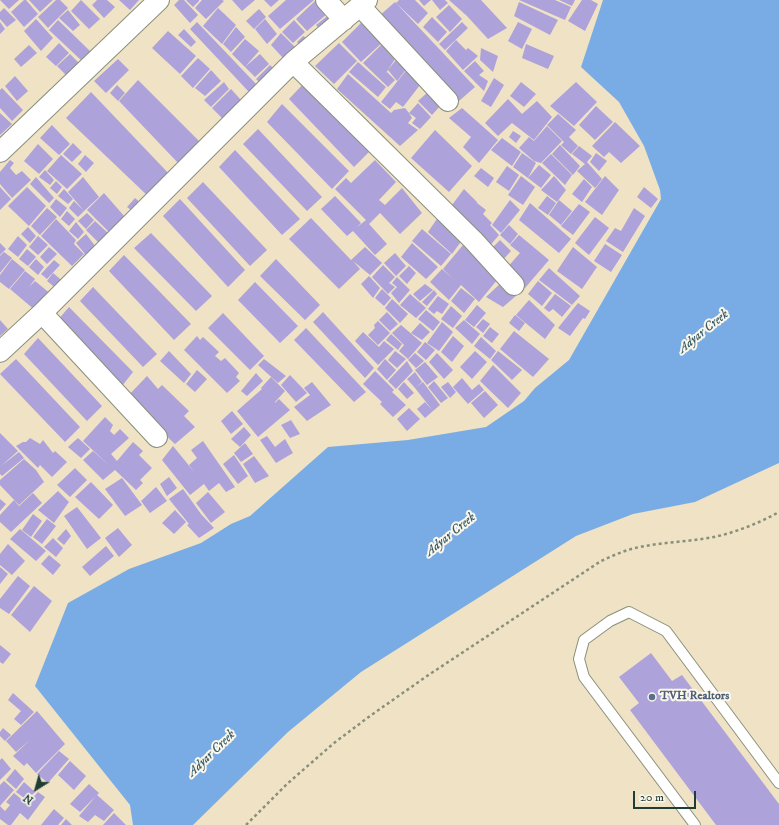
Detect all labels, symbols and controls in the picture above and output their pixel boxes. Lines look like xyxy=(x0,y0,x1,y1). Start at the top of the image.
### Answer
water label: Adyar Creek xyxy=(676,307,732,357)
water label: Adyar Creek xyxy=(423,510,479,560)
place label: TVH Realtors xyxy=(660,690,729,704)
marker: TVH Realtors xyxy=(647,692,657,702)
water label: Adyar Creek xyxy=(185,728,239,780)
north arrow xyxy=(16,769,56,809)
scale bar xyxy=(635,783,698,809)
text: N xyxy=(21,790,37,807)
text: 20 m xyxy=(640,790,664,805)

